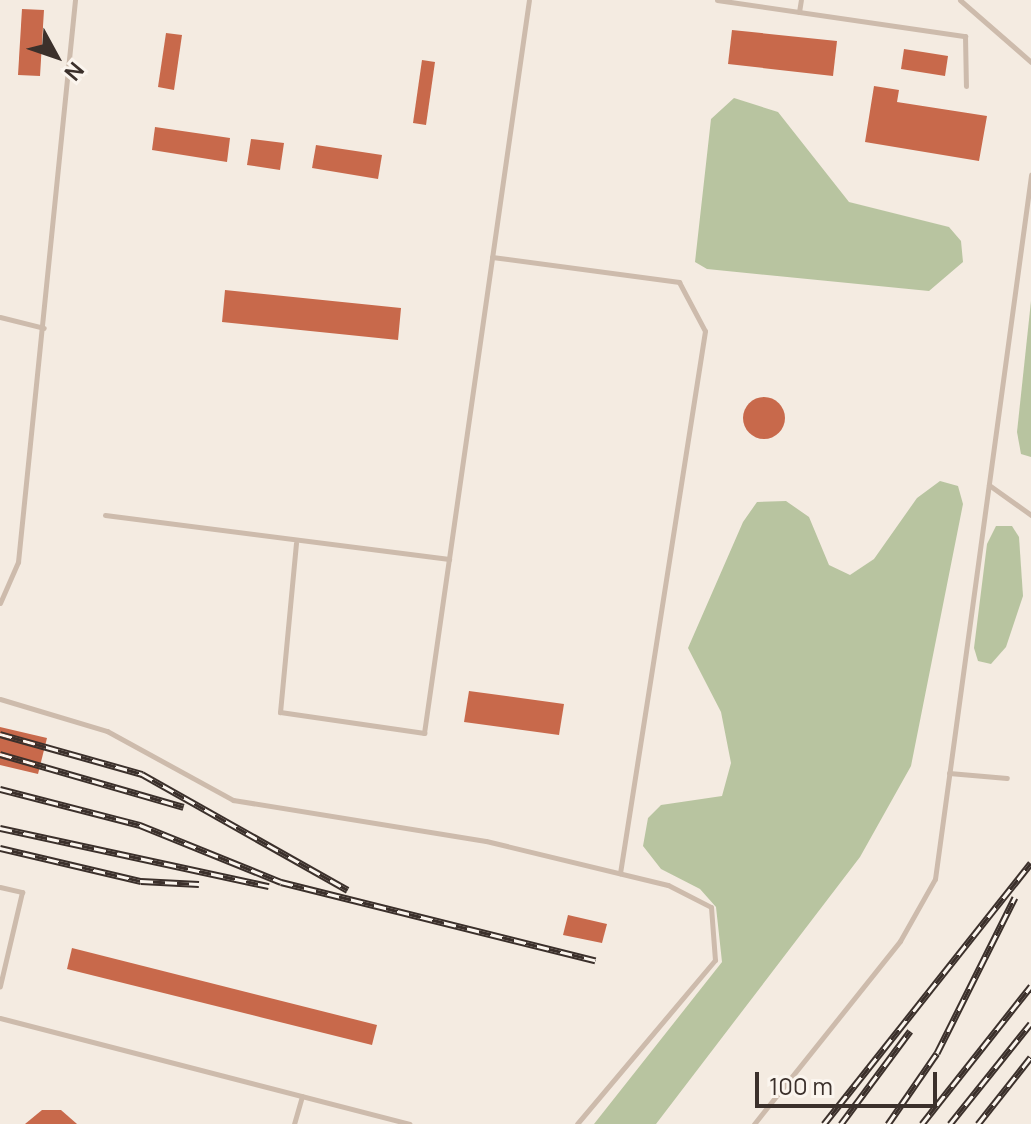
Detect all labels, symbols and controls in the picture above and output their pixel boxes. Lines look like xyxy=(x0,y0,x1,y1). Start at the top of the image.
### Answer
north arrow xyxy=(16,16,96,96)
text: N xyxy=(58,56,91,87)
scale bar xyxy=(759,1056,941,1106)
text: 100 m xyxy=(769,1069,833,1102)

